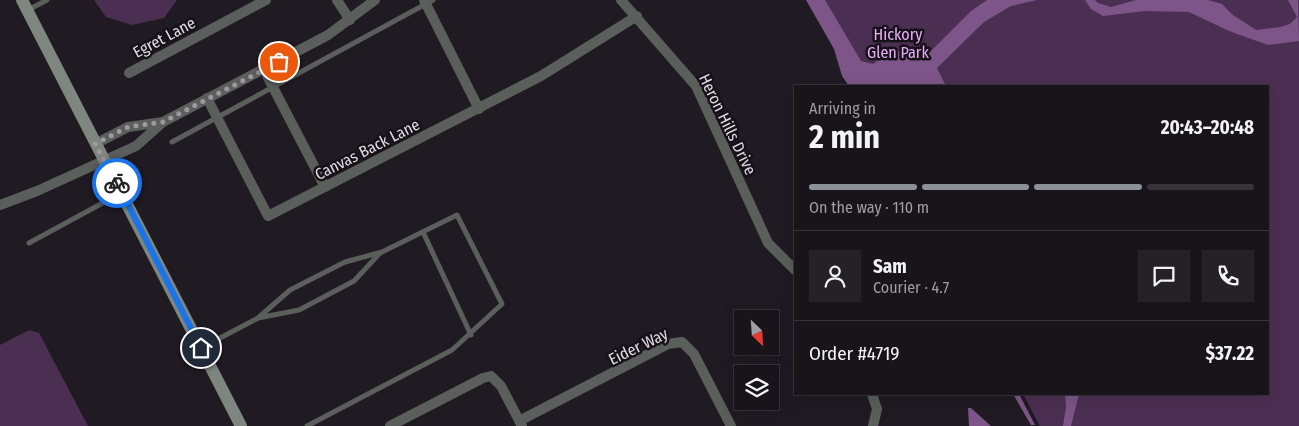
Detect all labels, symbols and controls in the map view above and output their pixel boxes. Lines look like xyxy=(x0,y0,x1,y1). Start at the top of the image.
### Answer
street label: Egret Lane xyxy=(130,13,199,62)
park label: Hickory Glen Park xyxy=(867,25,929,62)
pin xyxy=(258,41,300,83)
icon: bag xyxy=(265,48,293,76)
street label: Heron Hills Drive xyxy=(695,71,760,178)
text: Arriving in xyxy=(809,99,876,118)
street label: Canvas Back Lane xyxy=(312,115,423,184)
text: 20:43–20:48 xyxy=(1161,116,1254,139)
text: 2 min xyxy=(809,118,880,156)
courier xyxy=(92,158,142,208)
icon: bike xyxy=(103,169,131,197)
text: On the way · 110 m xyxy=(809,198,929,217)
button: person xyxy=(809,250,861,302)
button: chat xyxy=(1138,250,1190,302)
button: phone xyxy=(1202,250,1254,302)
text: Sam xyxy=(873,255,907,278)
text: Courier · 4.7 xyxy=(873,278,949,297)
north arrow xyxy=(734,310,779,355)
map controls xyxy=(734,310,779,410)
street label: Eider Way xyxy=(605,324,672,369)
pin xyxy=(180,327,222,369)
icon: home xyxy=(187,334,215,362)
text: Order #4719 xyxy=(809,342,900,365)
text: $37.22 xyxy=(1206,342,1254,365)
button: layers xyxy=(734,365,779,410)

